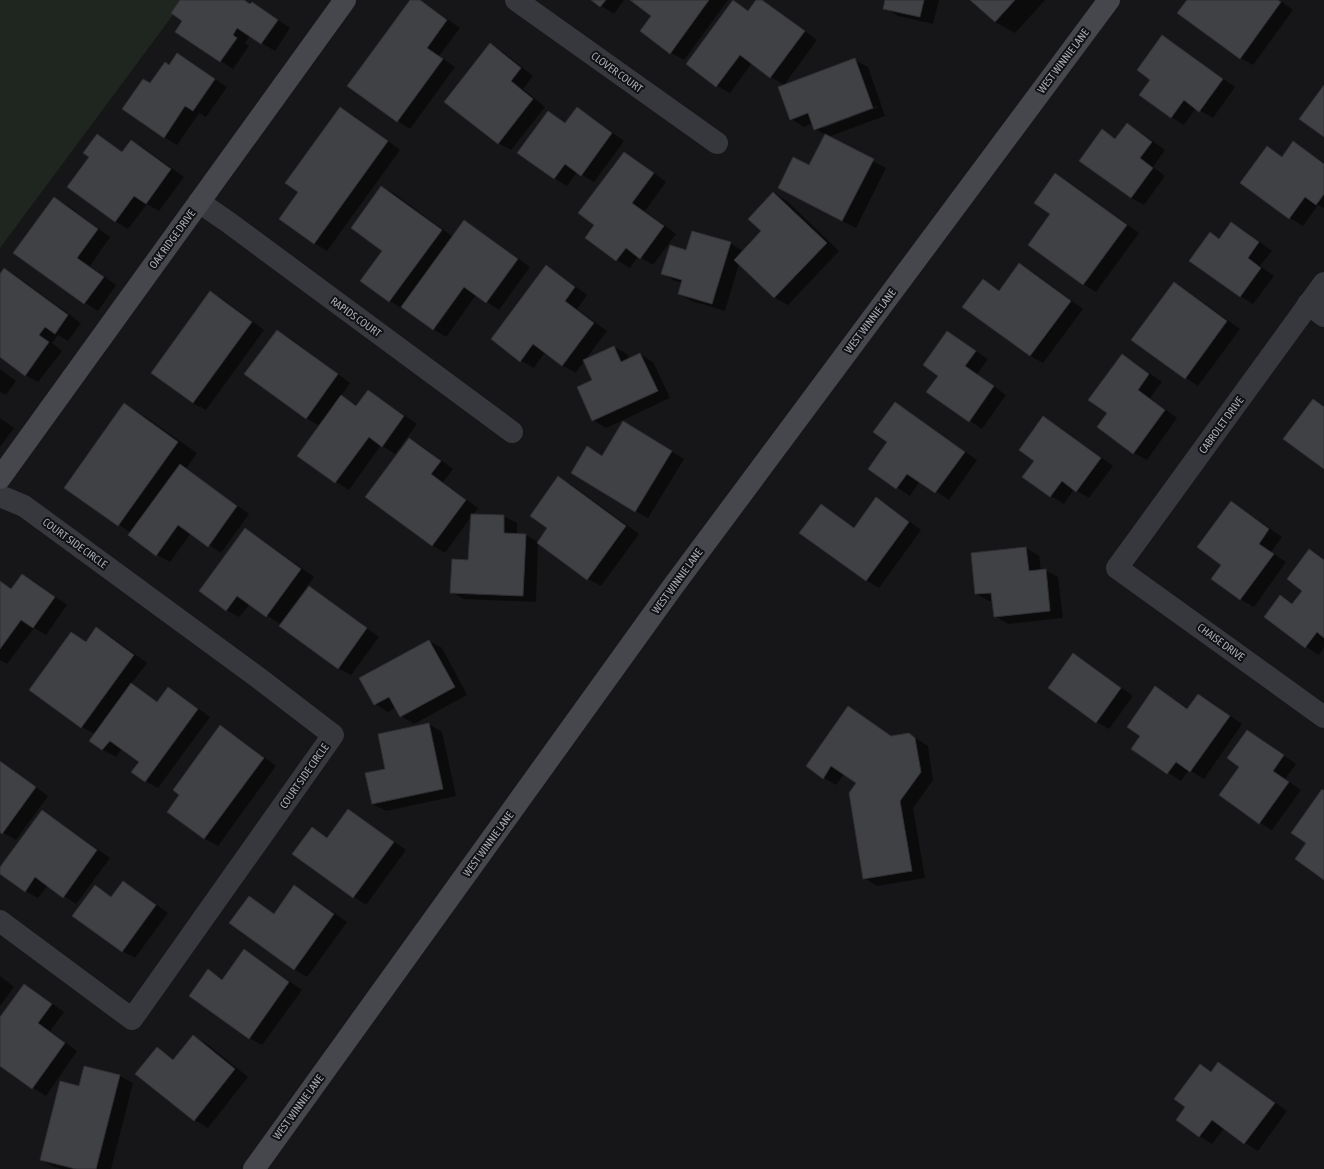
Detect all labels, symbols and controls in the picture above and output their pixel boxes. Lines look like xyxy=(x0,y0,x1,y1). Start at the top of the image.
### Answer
street label: WEST WINNIE LANE xyxy=(1035,26,1091,95)
street label: CLOVER COURT xyxy=(589,49,645,95)
street label: OAK RIDGE DRIVE xyxy=(147,207,198,271)
street label: WEST WINNIE LANE xyxy=(842,286,898,355)
street label: RAPIDS COURT xyxy=(328,295,384,339)
street label: CABROLET DRIVE xyxy=(1196,394,1246,456)
street label: COURT SIDE CIRCLE xyxy=(41,516,110,570)
street label: WEST WINNIE LANE xyxy=(649,546,705,616)
street label: CHAISE DRIVE xyxy=(1195,621,1247,663)
street label: COURT SIDE CIRCLE xyxy=(277,741,331,811)
street label: WEST WINNIE LANE xyxy=(460,809,516,879)
street label: WEST WINNIE LANE xyxy=(270,1072,326,1142)

